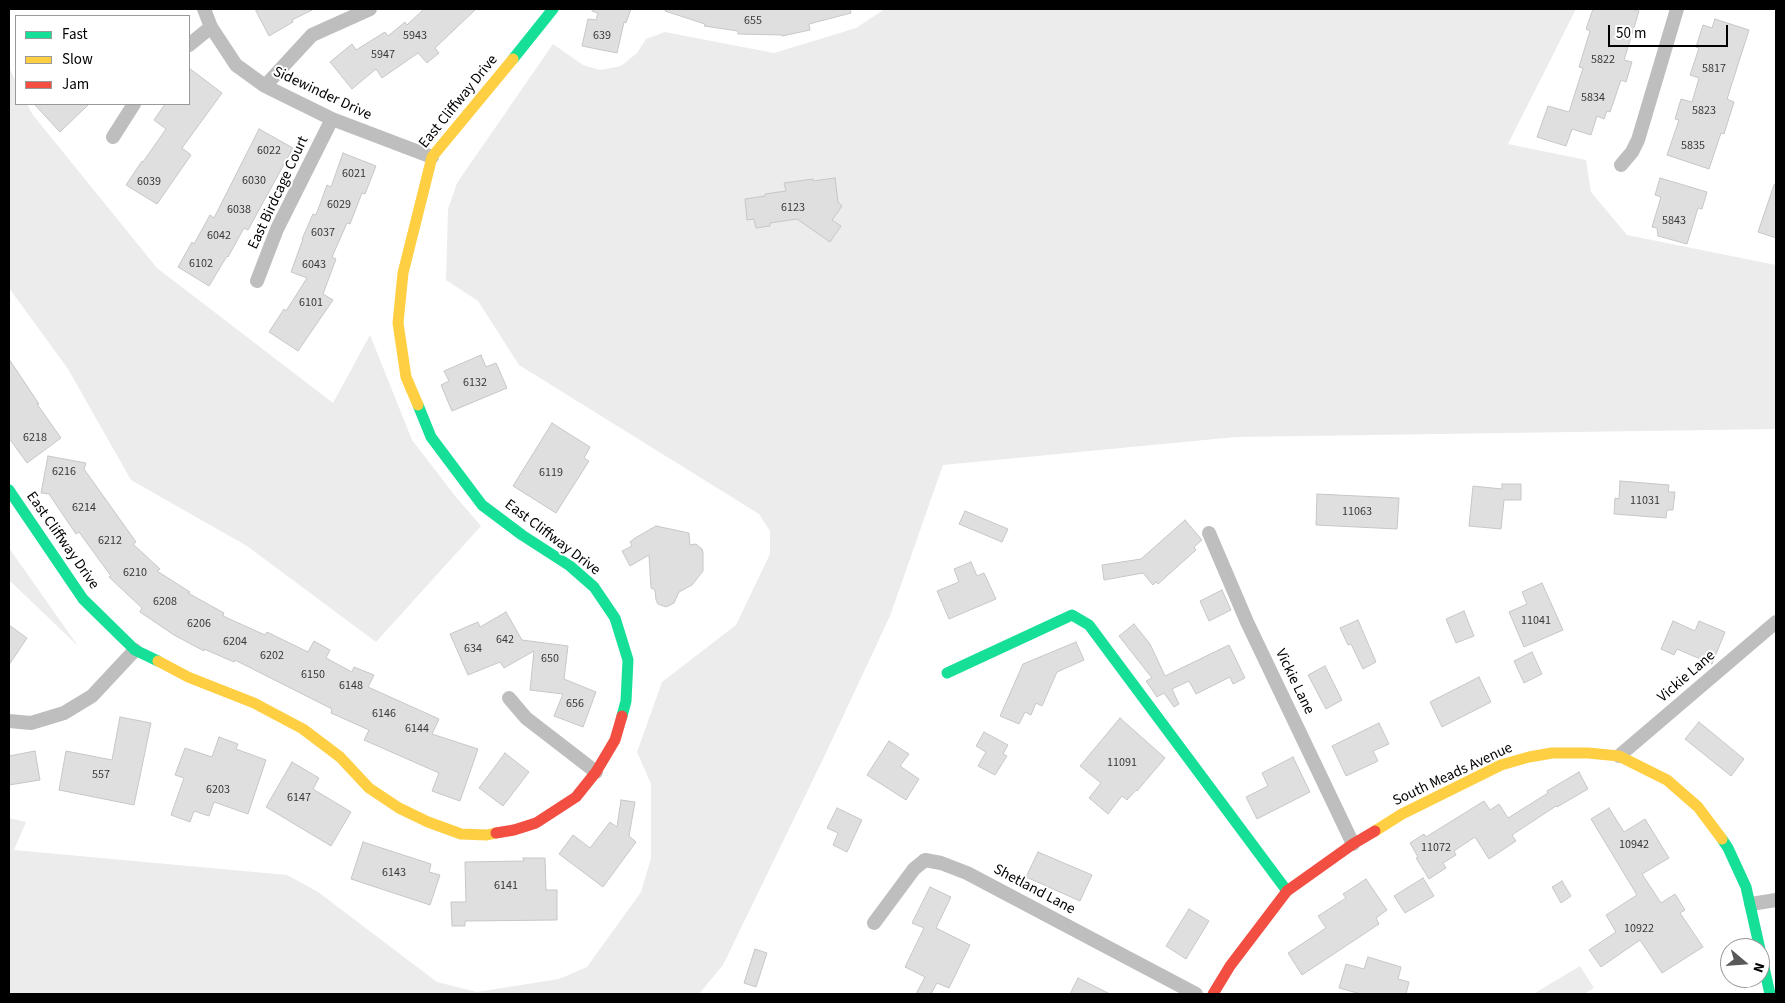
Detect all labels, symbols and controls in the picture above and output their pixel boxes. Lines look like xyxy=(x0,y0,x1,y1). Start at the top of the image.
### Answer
house number: 655 xyxy=(744,14,762,28)
legend xyxy=(15,15,190,105)
scale bar xyxy=(1610,15,1730,47)
text: 50 m xyxy=(1616,23,1646,44)
text: Fast xyxy=(62,24,88,45)
house number: 5943 xyxy=(403,29,427,43)
house number: 639 xyxy=(593,29,611,43)
house number: 5947 xyxy=(371,48,395,62)
text: Slow xyxy=(62,49,93,70)
street label: East Cliffway Drive xyxy=(416,52,502,152)
house number: 5822 xyxy=(1591,53,1615,67)
house number: 5817 xyxy=(1702,62,1726,76)
street label: Sidewinder Drive xyxy=(270,63,374,125)
text: Jam xyxy=(62,74,89,95)
house number: 5834 xyxy=(1581,91,1605,105)
house number: 5823 xyxy=(1692,104,1716,118)
street label: East Birdcage Court xyxy=(245,134,313,252)
house number: 5835 xyxy=(1681,139,1705,153)
house number: 6022 xyxy=(257,144,281,158)
house number: 6021 xyxy=(342,167,366,181)
house number: 6030 xyxy=(242,174,266,188)
house number: 6039 xyxy=(137,175,161,189)
house number: 6029 xyxy=(327,198,351,212)
house number: 6123 xyxy=(781,201,805,215)
house number: 6038 xyxy=(227,203,251,217)
house number: 5843 xyxy=(1662,214,1686,228)
house number: 6037 xyxy=(311,226,335,240)
house number: 6042 xyxy=(207,229,231,243)
house number: 6102 xyxy=(189,257,213,271)
house number: 6043 xyxy=(302,258,326,272)
house number: 6101 xyxy=(299,296,323,310)
house number: 6132 xyxy=(463,376,487,390)
house number: 6218 xyxy=(23,431,47,445)
house number: 6216 xyxy=(52,465,76,479)
house number: 6119 xyxy=(539,466,563,480)
street label: East Cliffway Drive xyxy=(22,489,102,593)
house number: 11031 xyxy=(1630,494,1660,508)
street label: East Cliffway Drive xyxy=(501,496,603,580)
house number: 6214 xyxy=(72,501,96,515)
house number: 11063 xyxy=(1342,505,1372,519)
house number: 6212 xyxy=(98,534,122,548)
house number: 6210 xyxy=(123,566,147,580)
house number: 6208 xyxy=(153,595,177,609)
house number: 11041 xyxy=(1521,614,1551,628)
house number: 6206 xyxy=(187,617,211,631)
house number: 642 xyxy=(496,633,514,647)
house number: 6204 xyxy=(223,635,247,649)
house number: 634 xyxy=(464,642,482,656)
street label: Vickie Lane xyxy=(1271,646,1317,718)
street label: Vickie Lane xyxy=(1655,647,1719,707)
house number: 6202 xyxy=(260,649,284,663)
house number: 650 xyxy=(541,652,559,666)
house number: 6150 xyxy=(301,668,325,682)
house number: 6148 xyxy=(339,679,363,693)
house number: 656 xyxy=(566,697,584,711)
house number: 6146 xyxy=(372,707,396,721)
house number: 6144 xyxy=(405,722,429,736)
street label: South Meads Avenue xyxy=(1390,739,1516,811)
house number: 11091 xyxy=(1107,756,1137,770)
house number: 557 xyxy=(92,768,110,782)
house number: 6203 xyxy=(206,783,230,797)
house number: 6147 xyxy=(287,791,311,805)
house number: 10942 xyxy=(1619,838,1649,852)
house number: 11072 xyxy=(1421,841,1451,855)
street label: Shetland Lane xyxy=(990,861,1078,919)
house number: 6143 xyxy=(382,866,406,880)
house number: 6141 xyxy=(494,879,518,893)
house number: 10922 xyxy=(1624,922,1654,936)
north arrow xyxy=(1720,938,1770,988)
text: N xyxy=(1747,960,1769,975)

